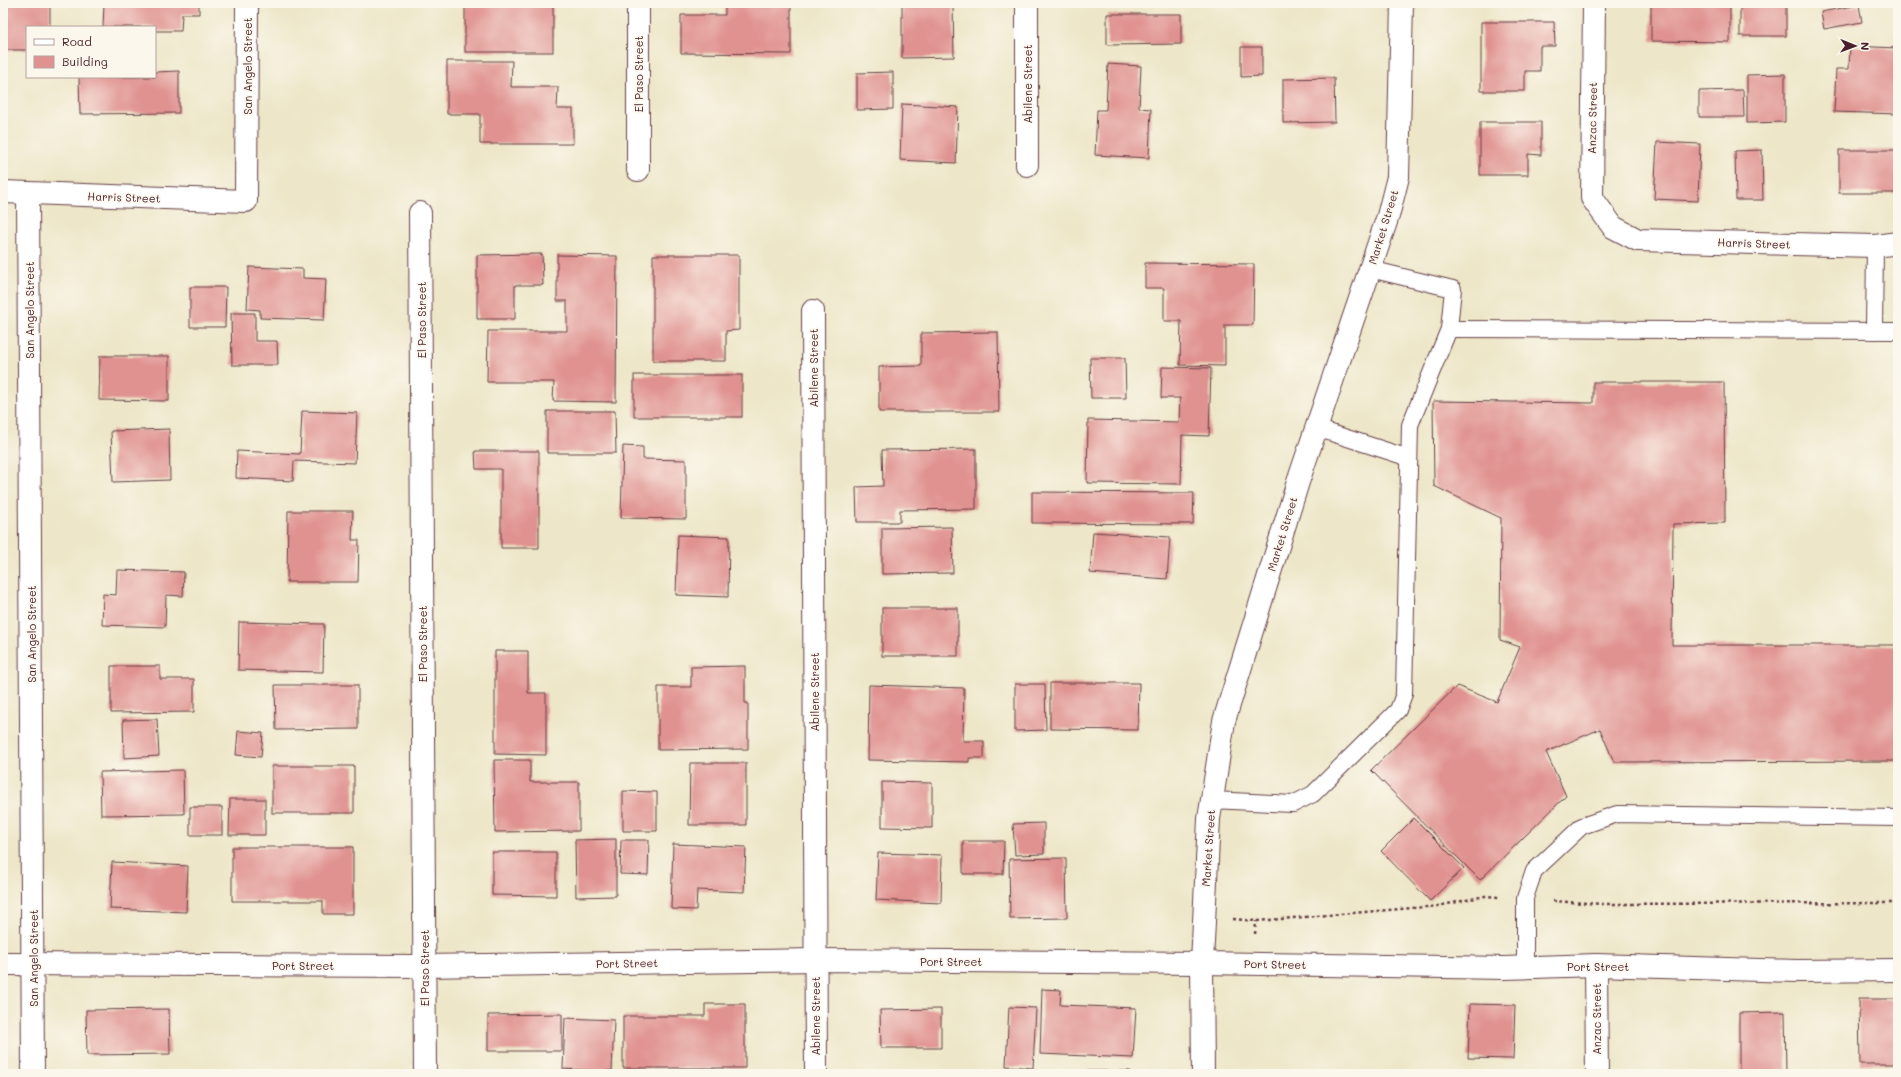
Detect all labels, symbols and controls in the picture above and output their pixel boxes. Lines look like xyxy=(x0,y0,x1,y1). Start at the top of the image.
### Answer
street label: San Angelo Street xyxy=(240,17,255,115)
legend xyxy=(26,26,156,78)
north arrow xyxy=(1835,26,1875,66)
text: Road xyxy=(62,33,92,49)
street label: El Paso Street xyxy=(631,36,646,112)
text: N xyxy=(1858,42,1873,50)
street label: Abilene Street xyxy=(1020,44,1035,124)
text: Building xyxy=(62,53,108,69)
street label: Anzac Street xyxy=(1584,82,1600,154)
street label: Harris Street xyxy=(87,188,161,206)
street label: Market Street xyxy=(1365,188,1401,266)
street label: Harris Street xyxy=(1717,234,1791,252)
street label: San Angelo Street xyxy=(22,261,37,359)
street label: El Paso Street xyxy=(414,282,429,358)
street label: Abilene Street xyxy=(806,328,821,408)
street label: Market Street xyxy=(1264,495,1300,573)
street label: San Angelo Street xyxy=(24,585,39,683)
street label: El Paso Street xyxy=(415,606,430,682)
street label: Abilene Street xyxy=(807,652,822,732)
street label: Market Street xyxy=(1198,809,1218,887)
street label: San Angelo Street xyxy=(26,909,41,1007)
street label: El Paso Street xyxy=(417,930,432,1006)
street label: Port Street xyxy=(920,954,982,969)
street label: Port Street xyxy=(596,955,658,971)
street label: Port Street xyxy=(1244,956,1306,972)
street label: Port Street xyxy=(272,958,334,973)
street label: Port Street xyxy=(1567,959,1629,974)
street label: Abilene Street xyxy=(808,976,823,1056)
street label: Anzac Street xyxy=(1589,983,1604,1055)

